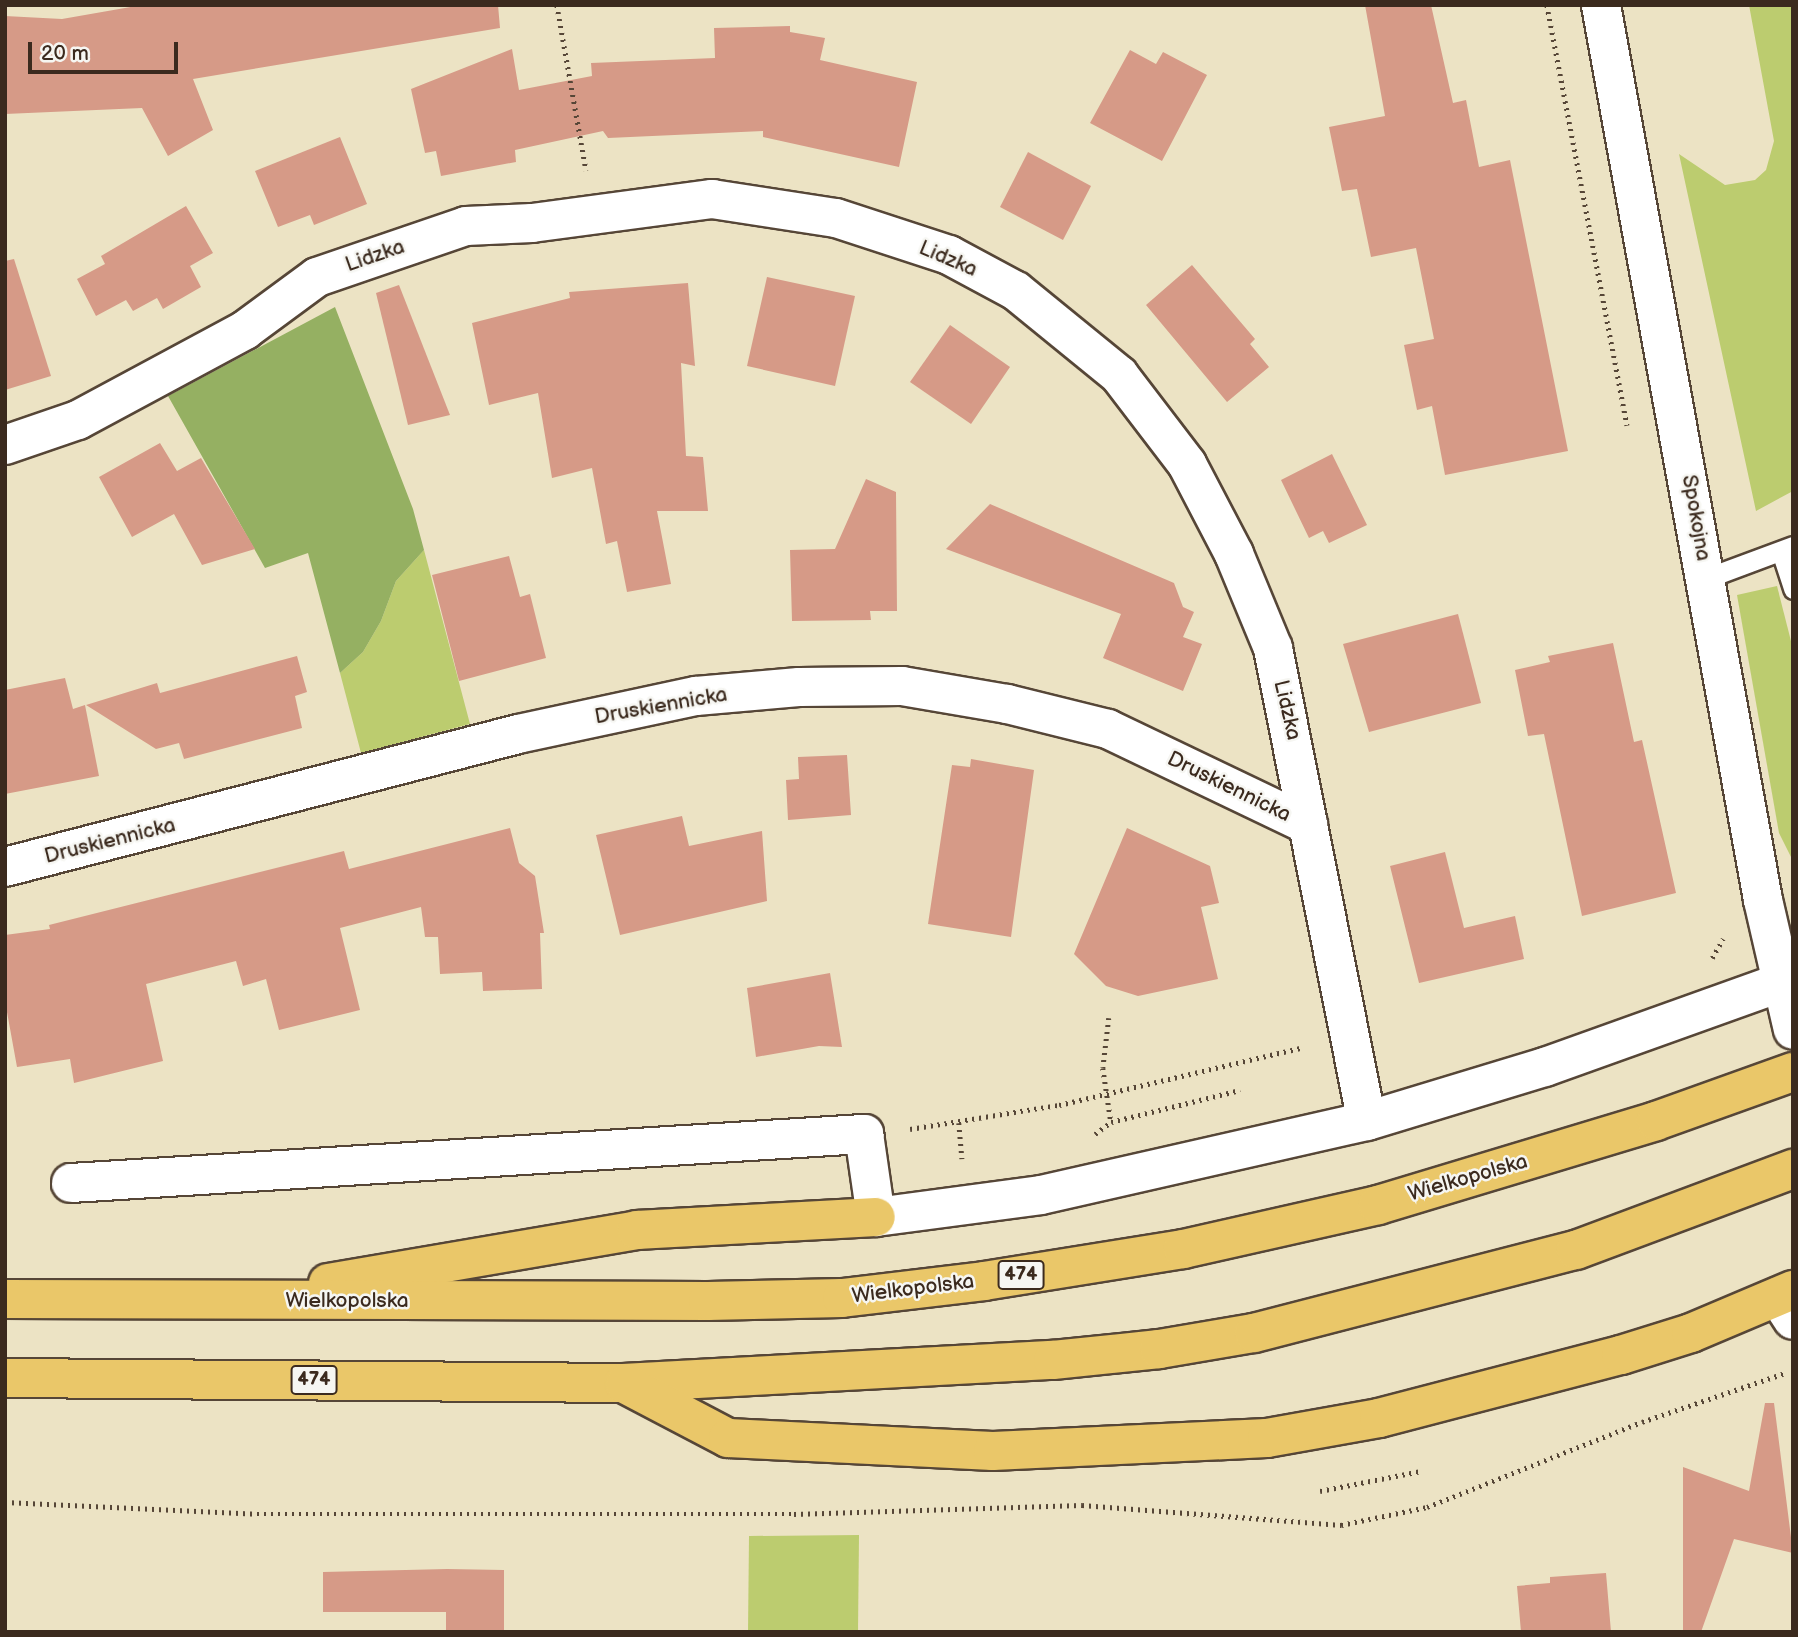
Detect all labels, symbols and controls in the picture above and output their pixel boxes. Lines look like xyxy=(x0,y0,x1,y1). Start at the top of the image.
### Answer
scale bar xyxy=(32,28,182,72)
text: 20 m xyxy=(41,41,89,66)
street label: Lidzka xyxy=(342,234,408,278)
street label: Lidzka xyxy=(915,236,981,282)
street label: Spokojna xyxy=(1676,473,1716,563)
street label: Lidzka xyxy=(1268,678,1306,742)
street label: Druskiennicka xyxy=(593,682,729,730)
street label: Druskiennicka xyxy=(1163,746,1295,828)
street label: Druskiennicka xyxy=(42,813,178,869)
street label: Wielkopolska xyxy=(1405,1149,1531,1207)
road number: 474 xyxy=(996,1260,1046,1290)
street label: Wielkopolska xyxy=(850,1269,976,1309)
street label: Wielkopolska xyxy=(285,1288,409,1314)
road number: 474 xyxy=(290,1364,338,1396)

